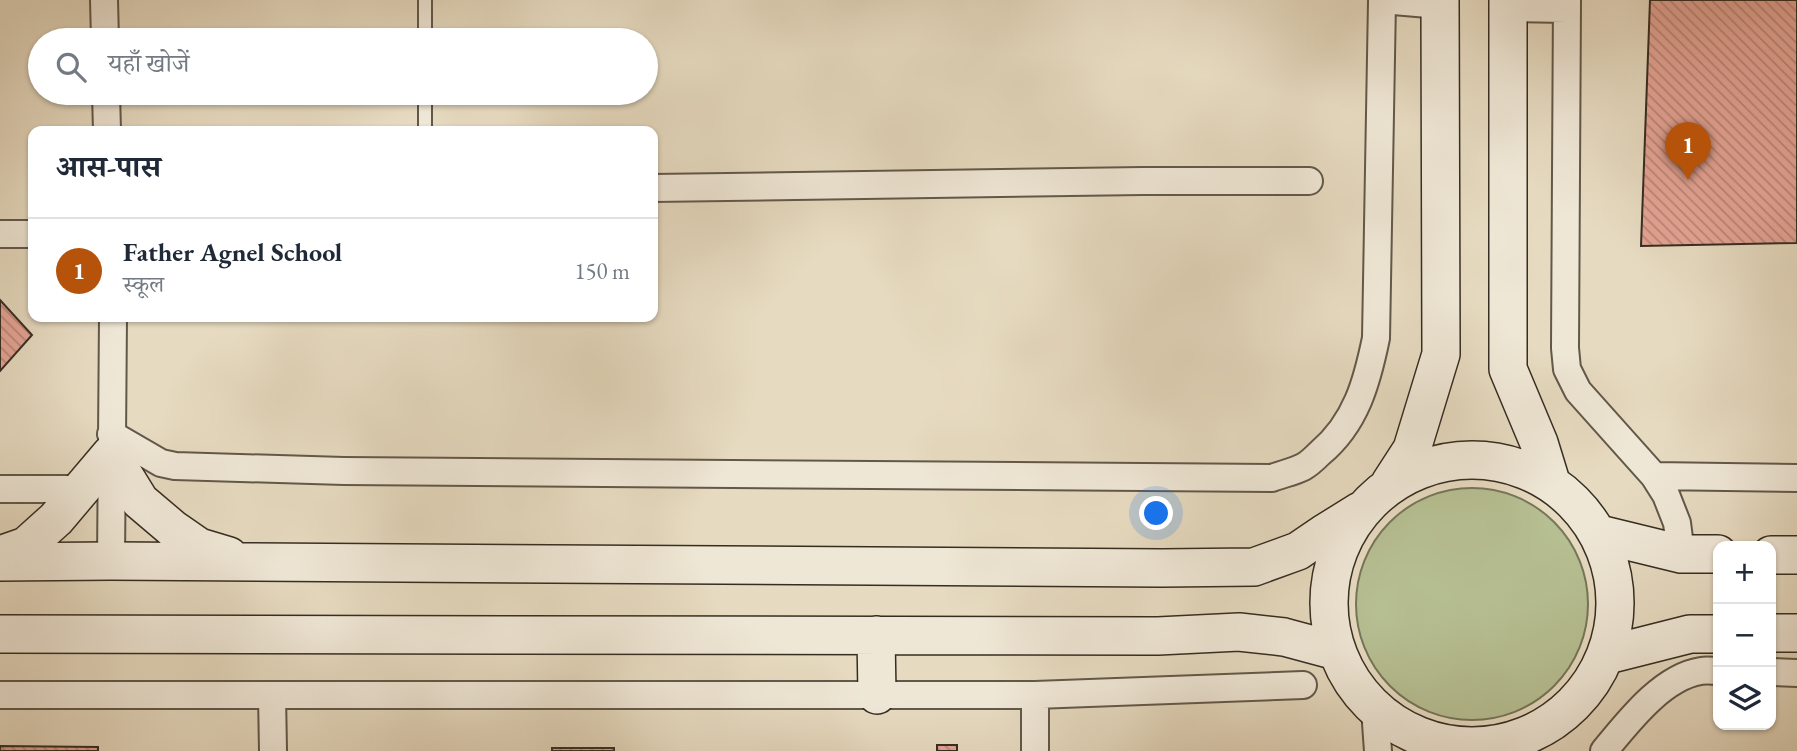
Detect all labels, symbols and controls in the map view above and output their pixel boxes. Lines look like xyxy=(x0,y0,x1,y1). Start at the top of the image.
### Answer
search box xyxy=(28,28,658,105)
text: यहाँ खोजें xyxy=(108,46,189,80)
icon: search xyxy=(52,48,90,86)
pin: 1 xyxy=(1665,122,1711,180)
text: आस-पास xyxy=(56,147,161,186)
text: Father Agnel School xyxy=(123,235,342,269)
text: 1 xyxy=(73,256,85,286)
text: 150 m xyxy=(574,256,630,286)
text: स्कूल xyxy=(123,269,164,299)
your location xyxy=(1139,496,1173,530)
map controls xyxy=(1713,541,1776,730)
button: + xyxy=(1713,541,1776,604)
button: − xyxy=(1713,604,1776,667)
button: layers xyxy=(1713,667,1776,730)

